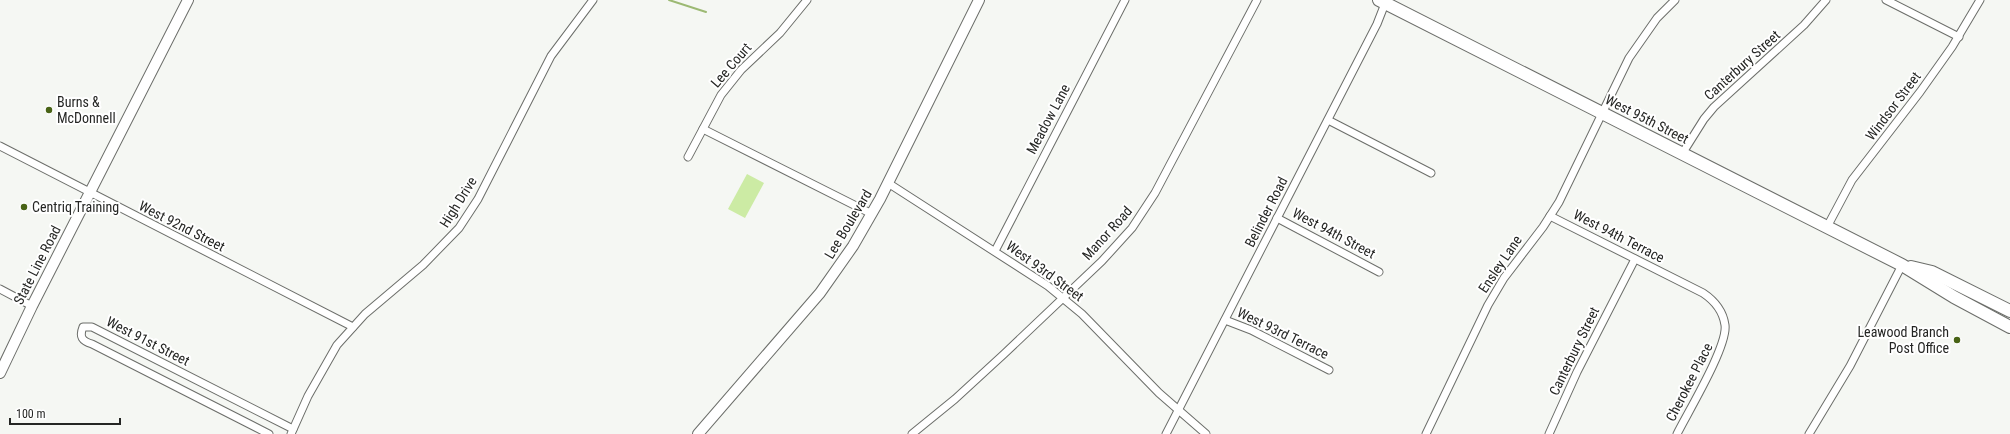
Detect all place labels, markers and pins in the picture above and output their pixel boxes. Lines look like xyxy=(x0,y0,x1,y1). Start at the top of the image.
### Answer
place label: Burns & McDonnell xyxy=(57,94,116,126)
marker: Burns & McDonnell xyxy=(44,105,54,115)
place label: Centriq Training xyxy=(32,199,119,215)
marker: Centriq Training xyxy=(19,202,29,212)
place label: Leawood Branch Post Office xyxy=(1857,324,1949,356)
marker: Leawood Branch Post Office xyxy=(1952,335,1962,345)

